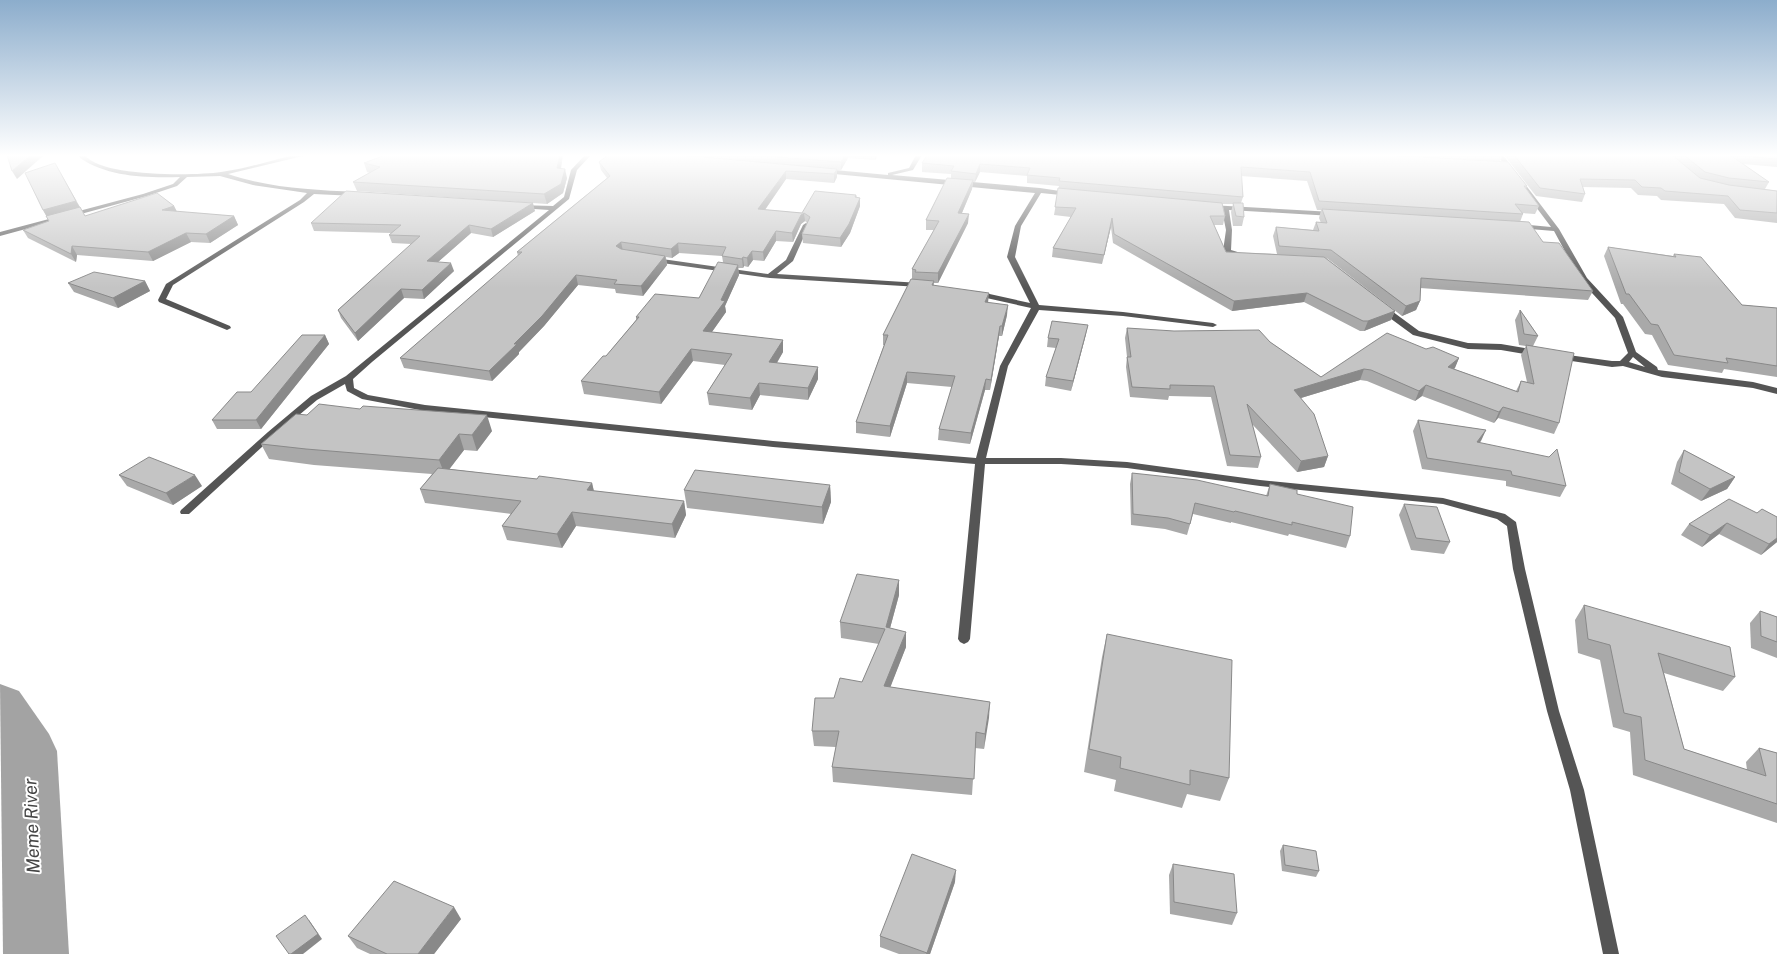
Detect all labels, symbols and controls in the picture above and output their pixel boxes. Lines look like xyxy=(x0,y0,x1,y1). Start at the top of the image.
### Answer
water label: Meme River xyxy=(19,778,44,874)

